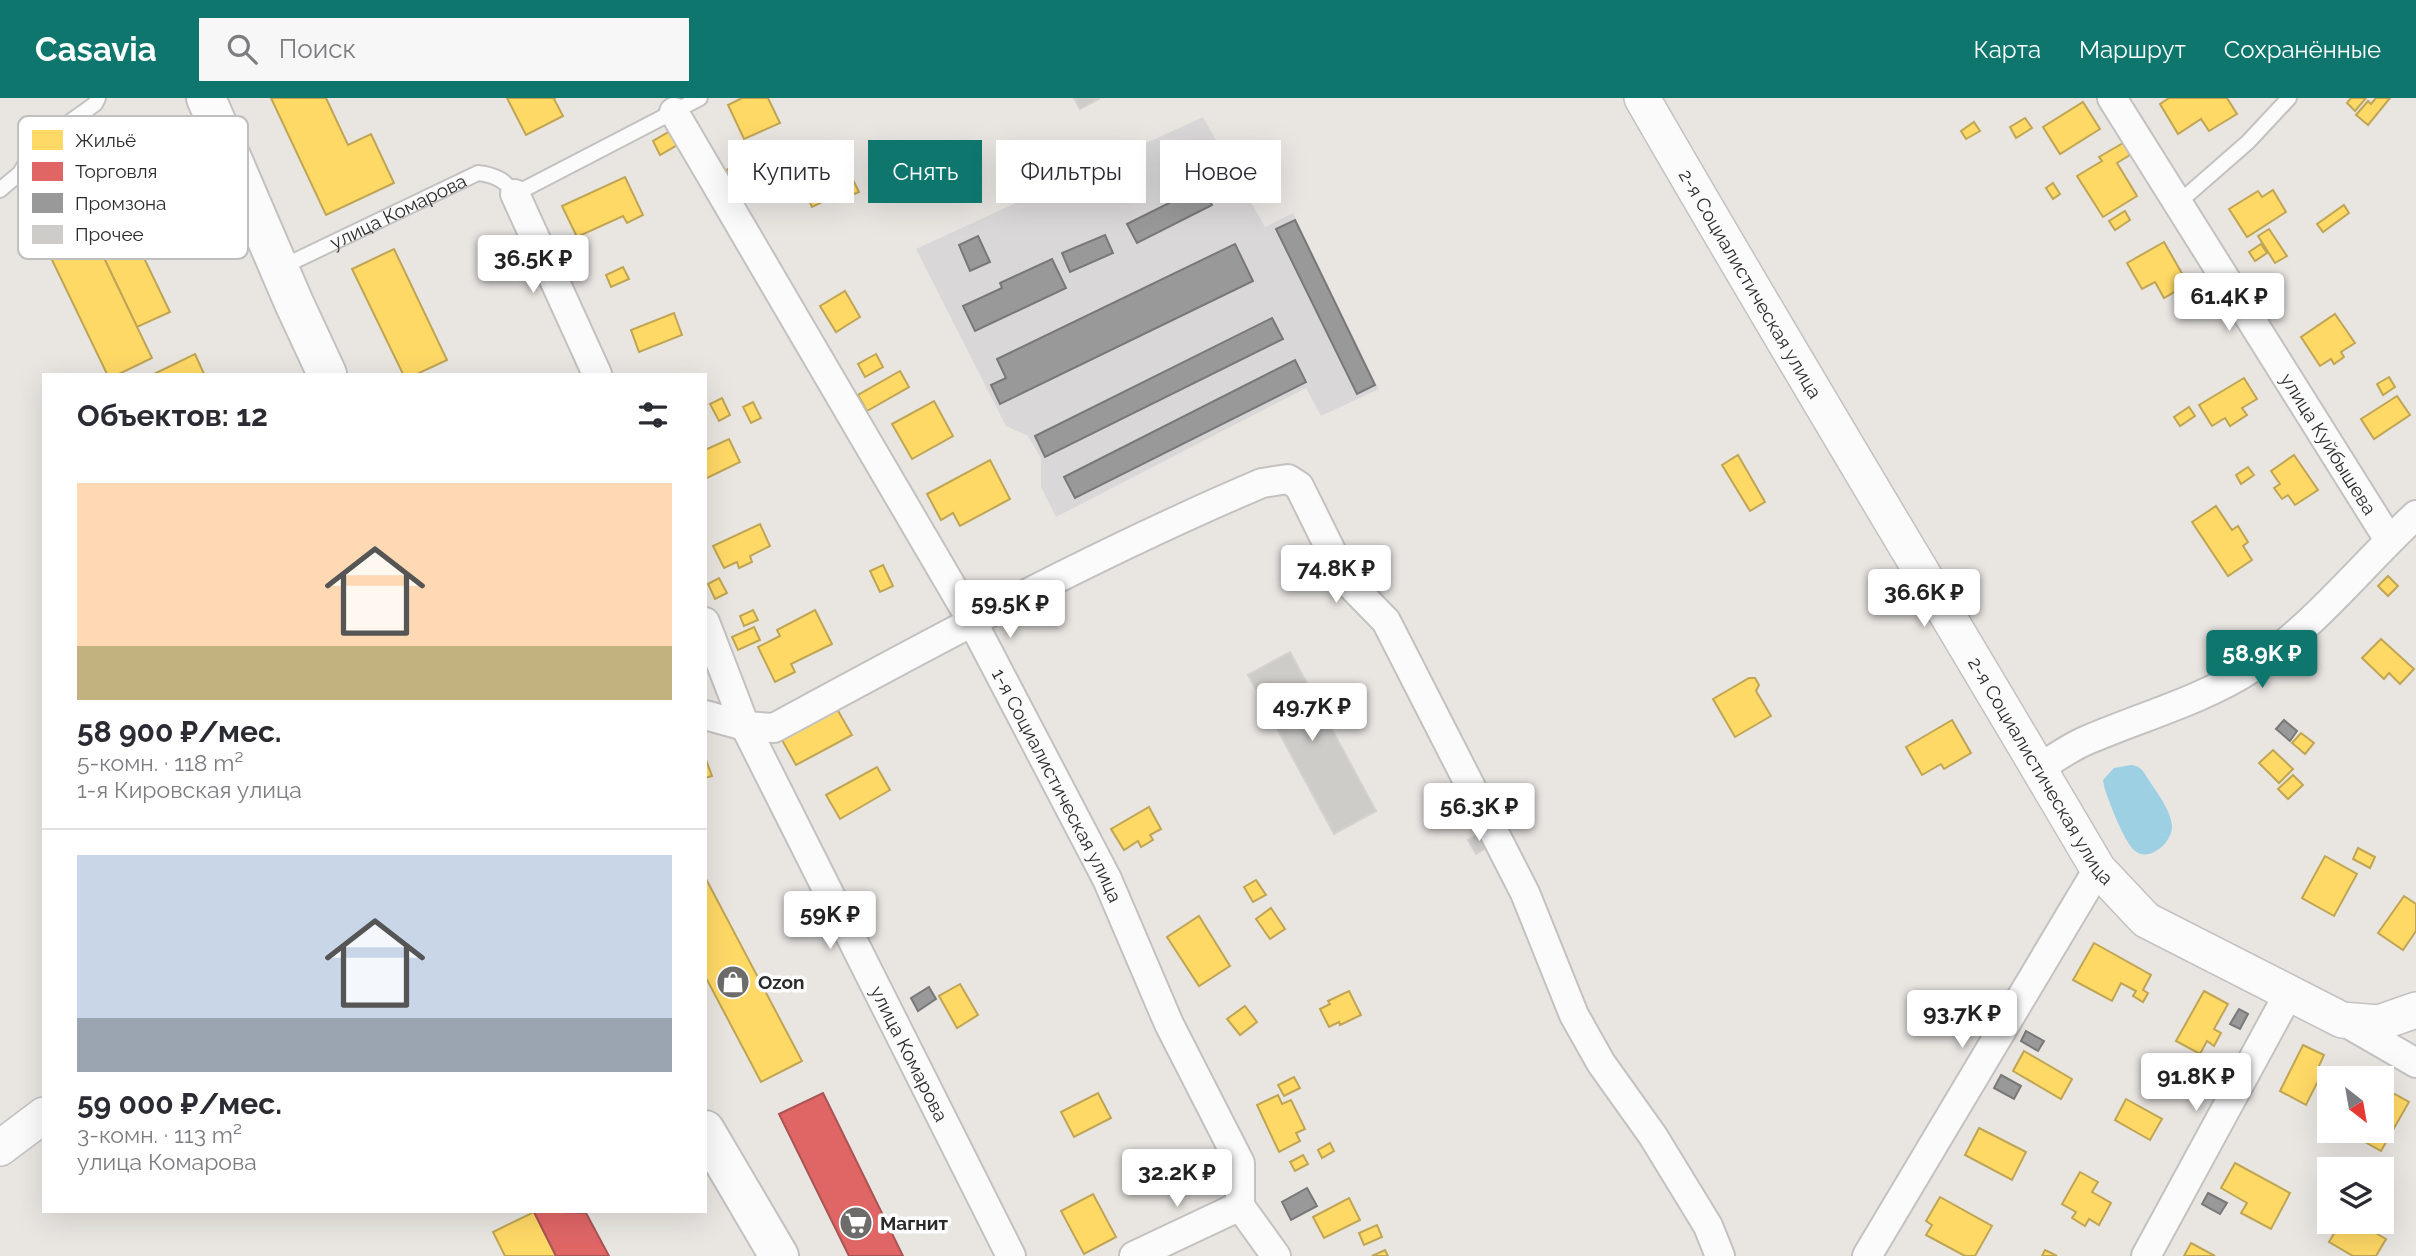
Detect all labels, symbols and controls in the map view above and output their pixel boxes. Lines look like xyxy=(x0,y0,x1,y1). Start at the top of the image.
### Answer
search box xyxy=(199,18,689,81)
text: Casavia xyxy=(35,30,157,69)
icon: search xyxy=(223,30,261,68)
text: Поиск xyxy=(279,34,356,64)
text: Карта xyxy=(1973,35,2041,64)
text: Маршрут xyxy=(2079,35,2186,64)
text: Сохранённые xyxy=(2224,35,2381,64)
legend xyxy=(18,116,248,259)
text: Жильё xyxy=(75,129,136,151)
chip: Купить xyxy=(728,140,854,203)
chip: Снять xyxy=(868,140,982,203)
chip: Фильтры xyxy=(996,140,1146,203)
chip: Новое xyxy=(1160,140,1281,203)
text: Торговля xyxy=(75,160,157,182)
street label: 2-я Социалистическая улица xyxy=(1675,165,1826,402)
street label: улица Комарова xyxy=(326,169,470,253)
text: Промзона xyxy=(75,192,166,214)
text: Прочее xyxy=(75,223,144,245)
pin: 36.5K ₽ xyxy=(468,236,598,295)
text: 36.5K ₽ xyxy=(494,244,572,271)
pin: 61.4K ₽ xyxy=(2164,274,2294,333)
text: 61.4K ₽ xyxy=(2190,282,2268,309)
street label: улица Куйбышева xyxy=(2276,369,2381,519)
icon: filters xyxy=(634,396,672,434)
text: Объектов: 12 xyxy=(77,398,268,433)
icon: home xyxy=(312,528,438,654)
pin: 74.8K ₽ xyxy=(1271,546,1401,605)
text: 74.8K ₽ xyxy=(1297,554,1375,581)
pin: 36.6K ₽ xyxy=(1859,570,1989,629)
text: 36.6K ₽ xyxy=(1884,578,1964,605)
pin: 59.5K ₽ xyxy=(945,580,1075,640)
text: 59.5K ₽ xyxy=(971,589,1049,616)
pin: 58.9K ₽ xyxy=(2197,630,2327,690)
text: 58.9K ₽ xyxy=(2222,639,2302,666)
street label: 2-я Социалистическая улица xyxy=(1964,653,2118,889)
street label: 1-я Социалистическая улица xyxy=(988,665,1127,905)
pin: 49.7K ₽ xyxy=(1247,684,1377,743)
text: 49.7K ₽ xyxy=(1273,692,1351,719)
text: 58 900 ₽/мес. xyxy=(77,714,282,749)
text: 5-комн. · 118 m² xyxy=(77,749,243,776)
text: 1-я Кировская улица xyxy=(77,776,302,803)
pin: 56.3K ₽ xyxy=(1414,784,1544,843)
text: 56.3K ₽ xyxy=(1440,792,1518,819)
pin: 59K ₽ xyxy=(781,892,879,951)
icon: home xyxy=(312,900,438,1026)
text: 59K ₽ xyxy=(800,900,860,927)
shop icon: Ozon xyxy=(714,963,752,1001)
place label: Ozon xyxy=(758,971,805,993)
street label: улица Комарова xyxy=(866,982,953,1125)
pin: 93.7K ₽ xyxy=(1897,990,2027,1050)
text: 93.7K ₽ xyxy=(1923,999,2001,1026)
pin: 91.8K ₽ xyxy=(2131,1054,2261,1113)
text: 91.8K ₽ xyxy=(2157,1062,2235,1089)
north arrow xyxy=(2317,1066,2394,1143)
map controls xyxy=(2317,1066,2394,1234)
text: 59 000 ₽/мес. xyxy=(77,1086,282,1121)
text: 3-комн. · 113 m² xyxy=(77,1121,242,1148)
text: улица Комарова xyxy=(77,1148,257,1175)
pin: 32.2K ₽ xyxy=(1112,1150,1242,1209)
button: layers xyxy=(2317,1157,2394,1234)
text: 32.2K ₽ xyxy=(1138,1158,1216,1185)
supermarket icon: Магнит xyxy=(837,1204,875,1242)
place label: Магнит xyxy=(880,1212,948,1234)

